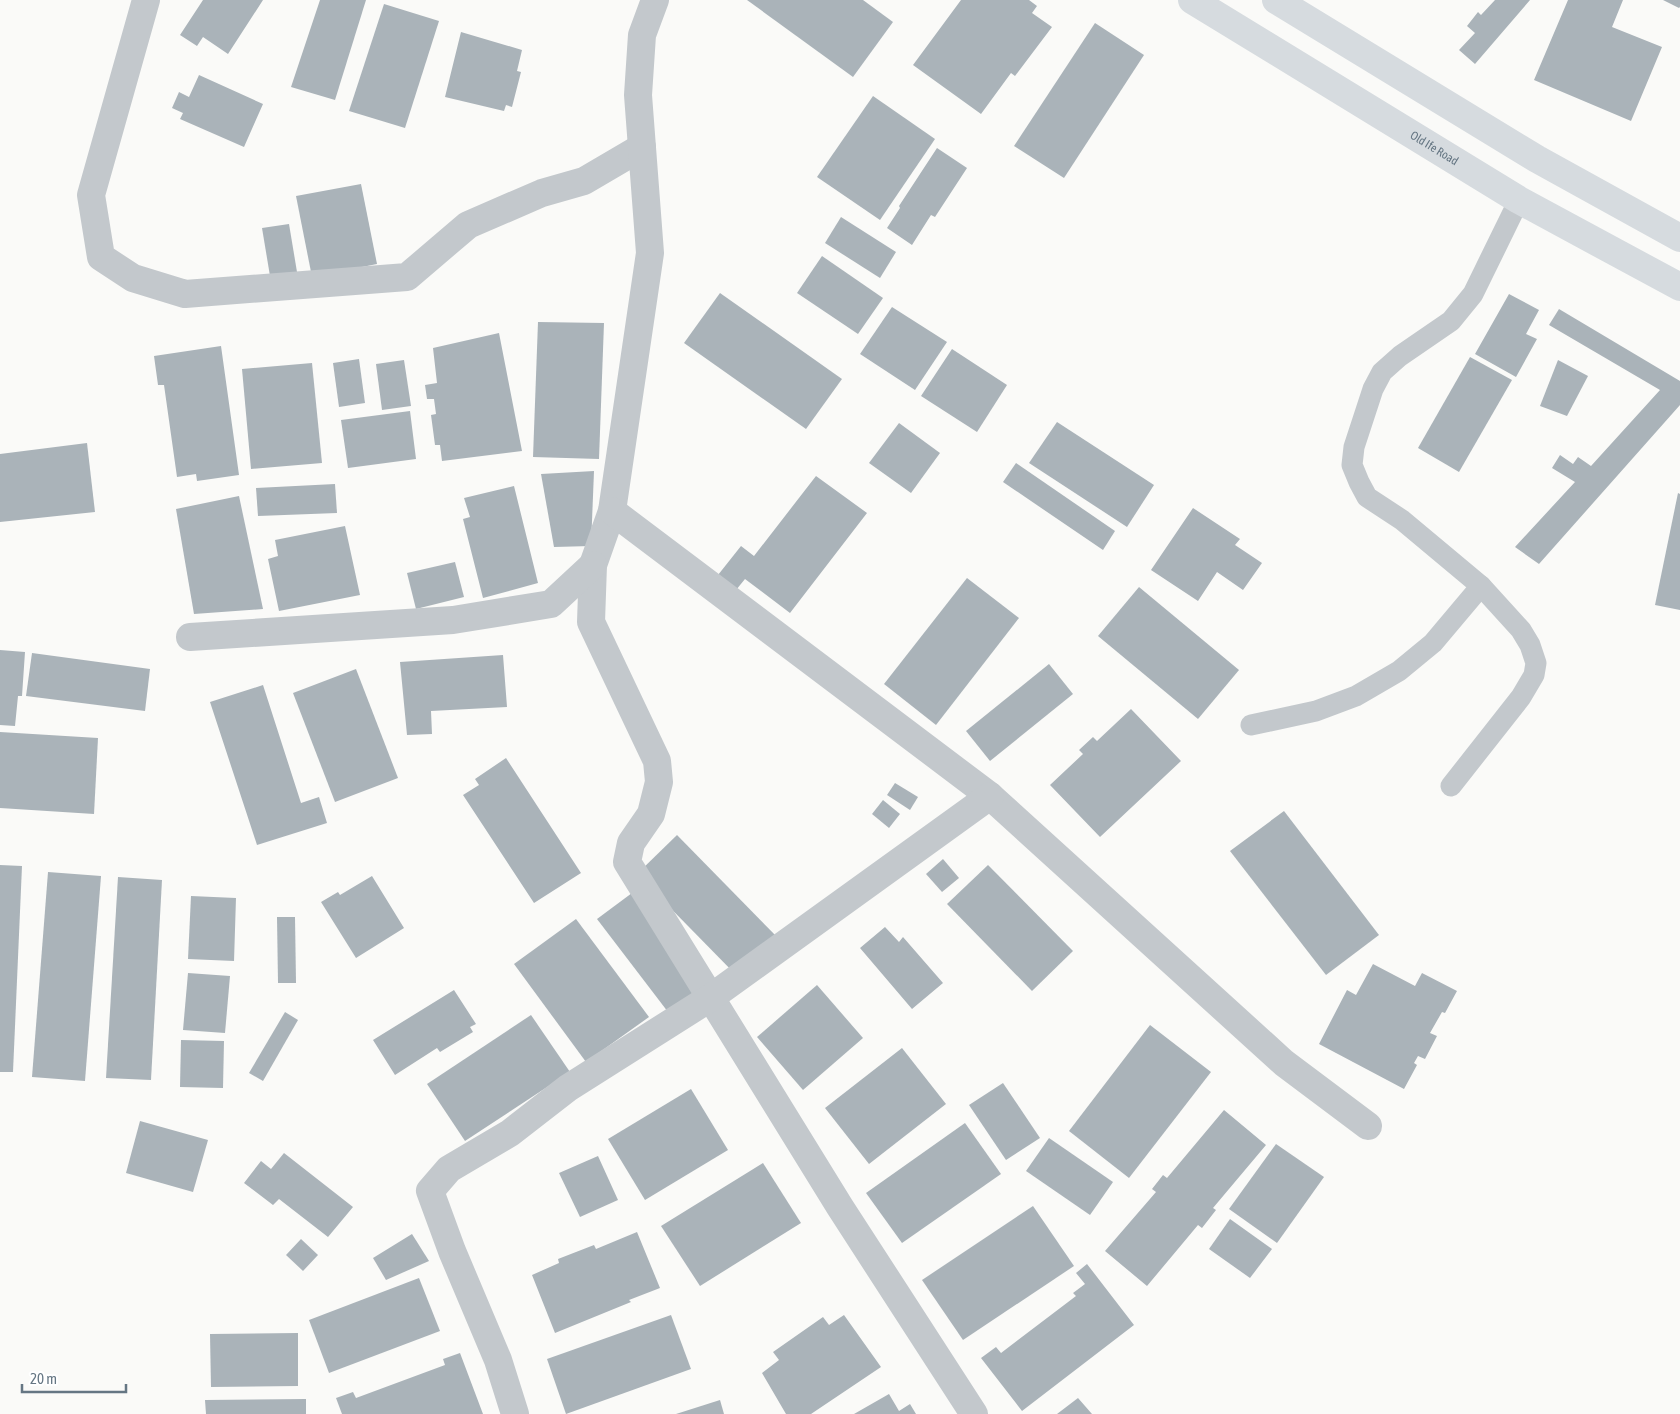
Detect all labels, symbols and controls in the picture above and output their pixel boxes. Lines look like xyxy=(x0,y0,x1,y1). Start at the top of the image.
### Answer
street label: Old Ife Road xyxy=(1408,128,1461,168)
scale bar xyxy=(22,1362,126,1394)
text: 20 m xyxy=(30,1370,57,1387)

